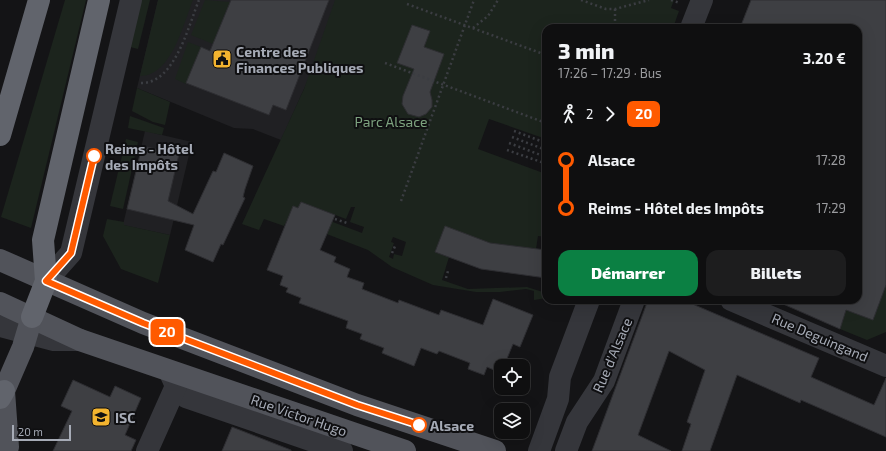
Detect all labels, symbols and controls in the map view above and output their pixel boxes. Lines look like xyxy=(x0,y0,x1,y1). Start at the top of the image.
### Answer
text: 3 min xyxy=(558,37,615,63)
place label: Centre des Finances Publiques xyxy=(236,43,364,76)
public building icon: Centre des Finances Publiques xyxy=(211,48,233,70)
text: 3.20 € xyxy=(803,49,846,67)
text: 17:26 – 17:29 · Bus xyxy=(558,65,662,81)
icon: walk xyxy=(558,103,580,125)
icon: forward xyxy=(599,103,621,125)
text: 20 xyxy=(635,105,652,122)
text: 2 xyxy=(586,106,593,122)
park label: Parc Alsace xyxy=(355,113,427,130)
place label: Reims - Hôtel des Impôts xyxy=(105,140,194,173)
marker: Reims - Hôtel des Impôts xyxy=(86,148,102,164)
text: Alsace xyxy=(588,151,635,169)
text: 17:28 xyxy=(816,152,846,168)
text: Reims - Hôtel des Impôts xyxy=(588,199,764,217)
text: 17:29 xyxy=(816,200,846,216)
button: Démarrer xyxy=(558,250,698,296)
button: Billets xyxy=(706,250,846,296)
street label: Rue Deguingand xyxy=(769,309,871,365)
street label: Rue d'Alsace xyxy=(589,315,635,395)
line badge: 20 xyxy=(149,319,185,345)
text: 20 xyxy=(159,323,175,340)
map controls xyxy=(494,359,530,439)
button: locate xyxy=(494,359,530,395)
street label: Rue Victor Hugo xyxy=(249,391,349,439)
button: layers xyxy=(494,403,530,439)
school or university icon: ISC xyxy=(90,406,112,428)
place label: ISC xyxy=(115,409,136,426)
marker: Alsace xyxy=(411,417,427,433)
place label: Alsace xyxy=(430,417,474,434)
scale bar xyxy=(12,423,71,442)
text: 20 m xyxy=(18,425,43,438)

